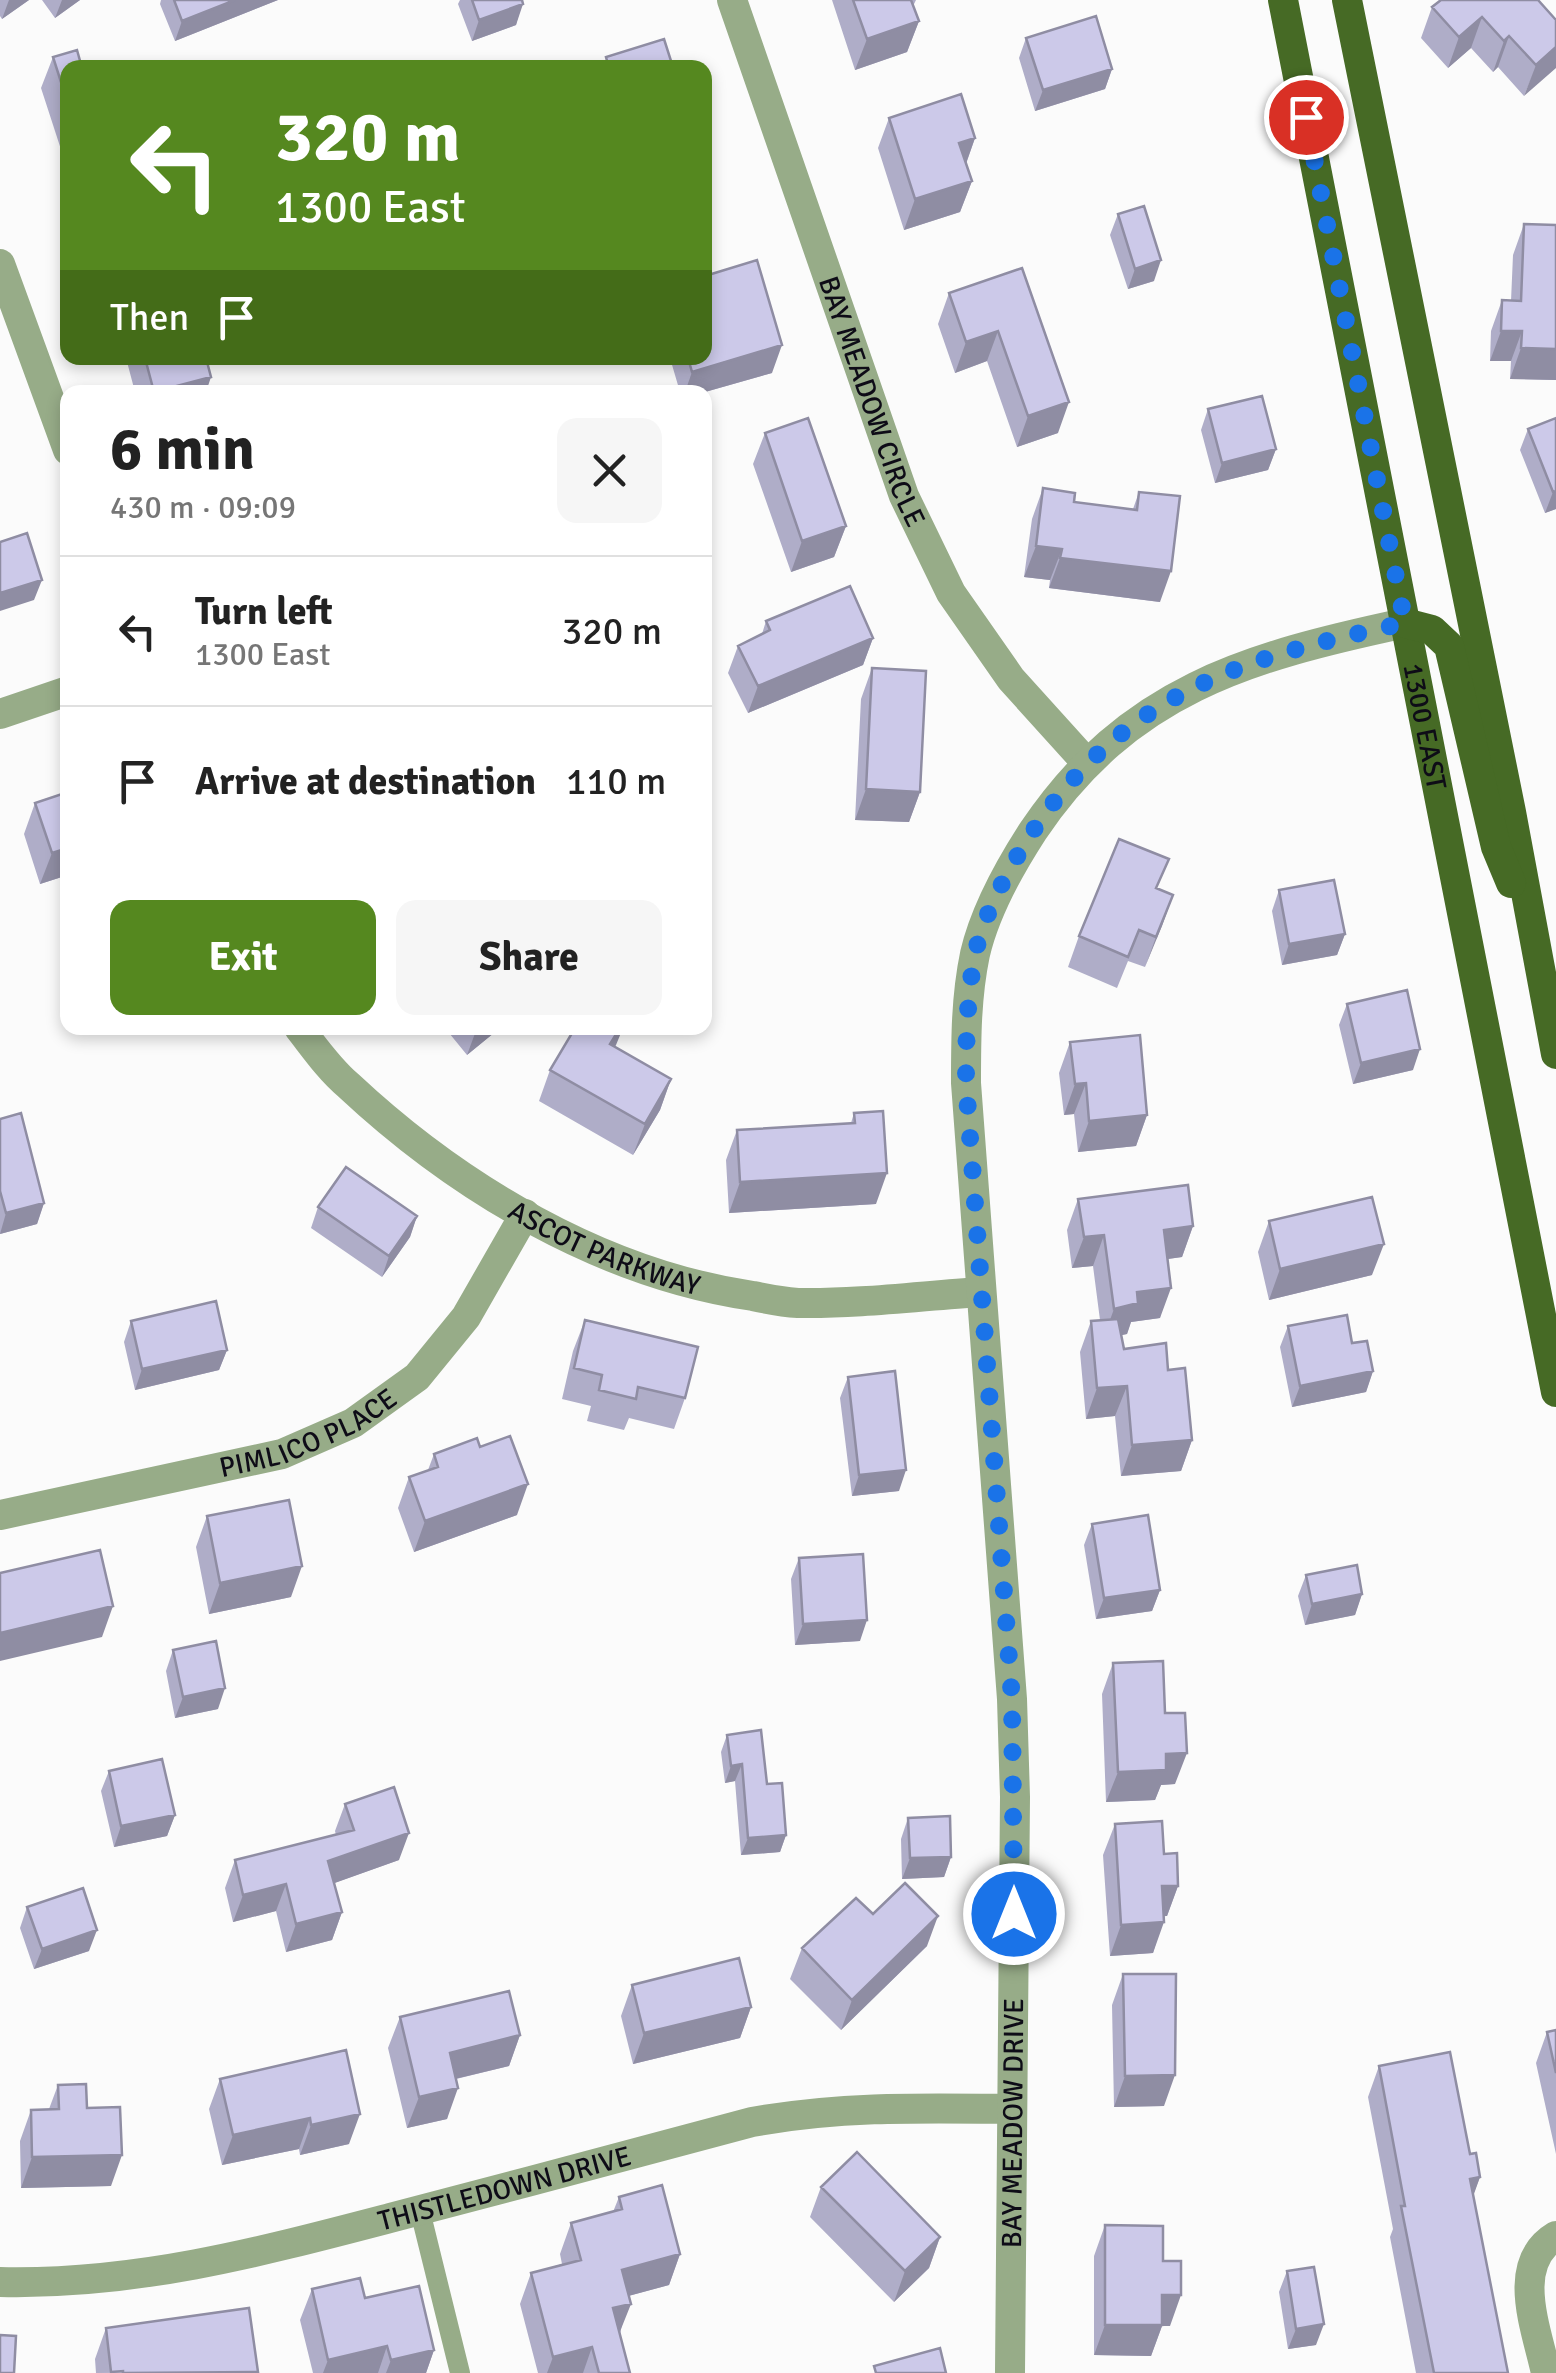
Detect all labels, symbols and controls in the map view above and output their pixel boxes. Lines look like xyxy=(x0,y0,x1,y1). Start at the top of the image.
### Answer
pin xyxy=(1264,75,1349,160)
icon: arrive xyxy=(1279,90,1334,145)
text: 320 m xyxy=(275,94,460,180)
icon: left xyxy=(110,100,240,230)
text: 1300 East xyxy=(275,180,466,235)
street label: BAY MEADOW CIRCLE xyxy=(811,272,932,533)
icon: arrive xyxy=(209,290,264,345)
text: Then xyxy=(110,294,189,341)
text: 6 min xyxy=(110,413,255,487)
button: close xyxy=(557,418,662,523)
text: 430 m · 09:09 xyxy=(110,488,296,527)
text: Turn left xyxy=(195,588,333,635)
icon: left xyxy=(110,604,165,659)
text: 320 m xyxy=(562,608,662,655)
text: 1300 East xyxy=(195,635,330,674)
street label: 1300 EAST xyxy=(1395,660,1454,793)
icon: arrive xyxy=(110,754,165,809)
text: Arrive at destination xyxy=(195,758,536,805)
text: 110 m xyxy=(566,758,666,805)
button: Exit xyxy=(110,900,376,1015)
button: Share xyxy=(396,900,662,1015)
street label: ASCOT PARKWAY xyxy=(502,1194,704,1303)
street label: PIMLICO PLACE xyxy=(216,1381,403,1485)
position arrow xyxy=(962,1862,1066,1966)
street label: BAY MEADOW DRIVE xyxy=(995,1998,1031,2248)
street label: THISTLEDOWN DRIVE xyxy=(375,2139,635,2238)

